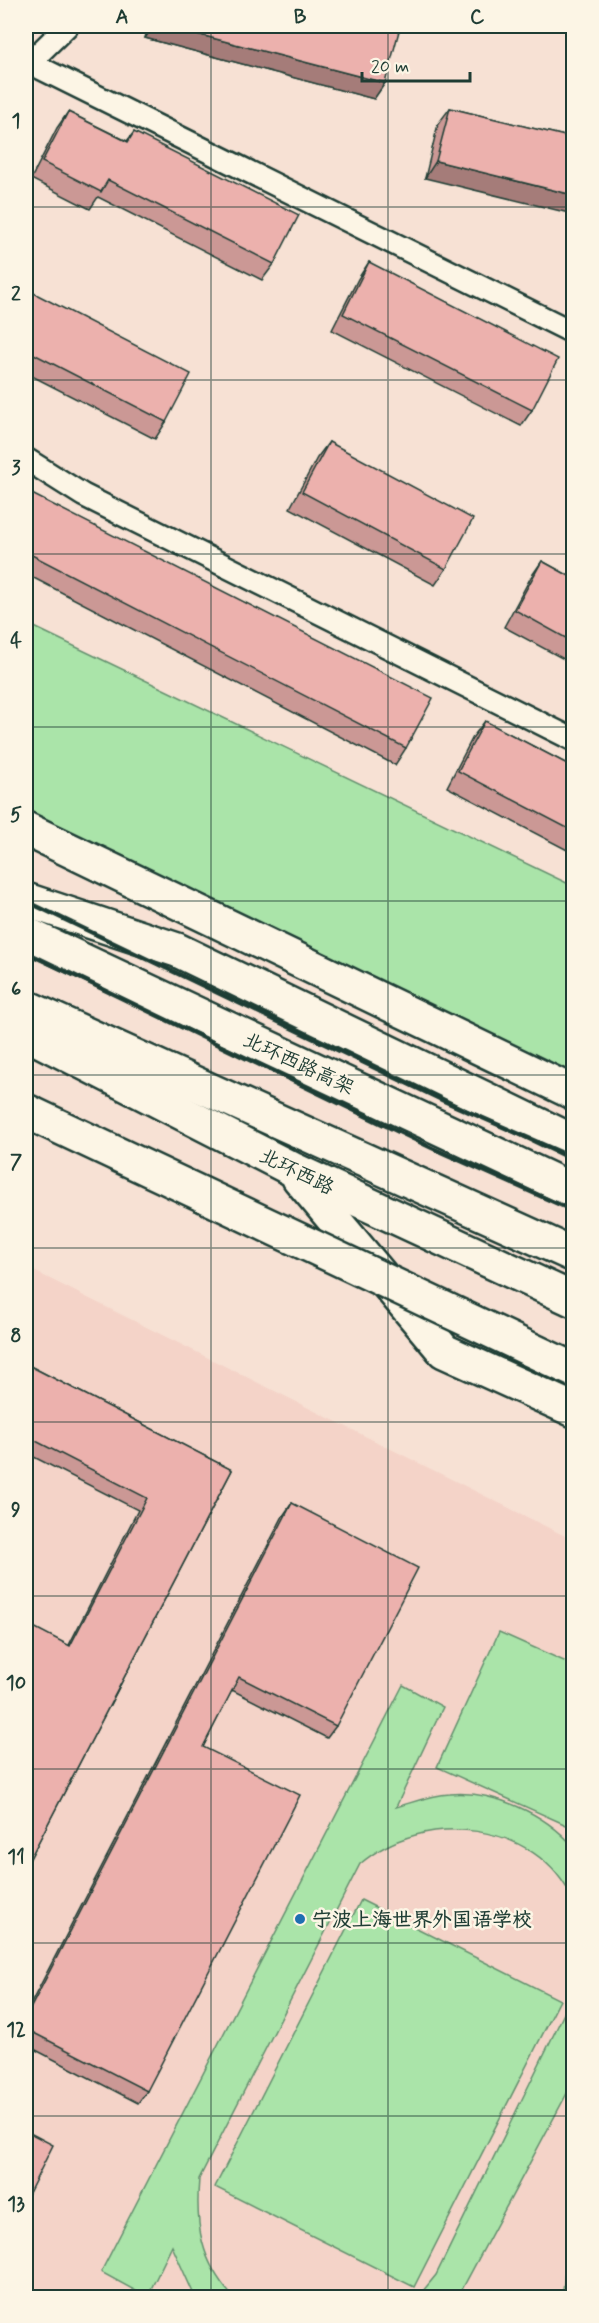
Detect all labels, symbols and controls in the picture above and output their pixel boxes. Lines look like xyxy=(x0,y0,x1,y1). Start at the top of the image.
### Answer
text: A xyxy=(115,4,129,31)
text: B xyxy=(294,4,307,31)
text: C xyxy=(470,4,485,31)
scale bar xyxy=(362,45,470,83)
text: 20 m xyxy=(371,55,409,79)
text: 1 xyxy=(12,108,20,135)
text: 2 xyxy=(11,281,21,308)
text: 3 xyxy=(11,455,21,482)
text: 4 xyxy=(10,628,22,655)
text: 5 xyxy=(10,802,22,829)
text: 6 xyxy=(11,976,21,1003)
street label: 北环西路高架 xyxy=(238,1027,358,1102)
street label: 北环西路 xyxy=(254,1143,339,1202)
text: 7 xyxy=(10,1149,22,1176)
text: 8 xyxy=(10,1323,22,1350)
text: 9 xyxy=(11,1497,21,1524)
text: 10 xyxy=(6,1670,26,1697)
text: 11 xyxy=(7,1844,25,1871)
place label: 宁波上海世界外国语学校 xyxy=(312,1907,532,1934)
marker: 宁波上海世界外国语学校 xyxy=(293,1912,307,1926)
text: 12 xyxy=(6,2017,26,2044)
text: 13 xyxy=(7,2191,25,2218)

